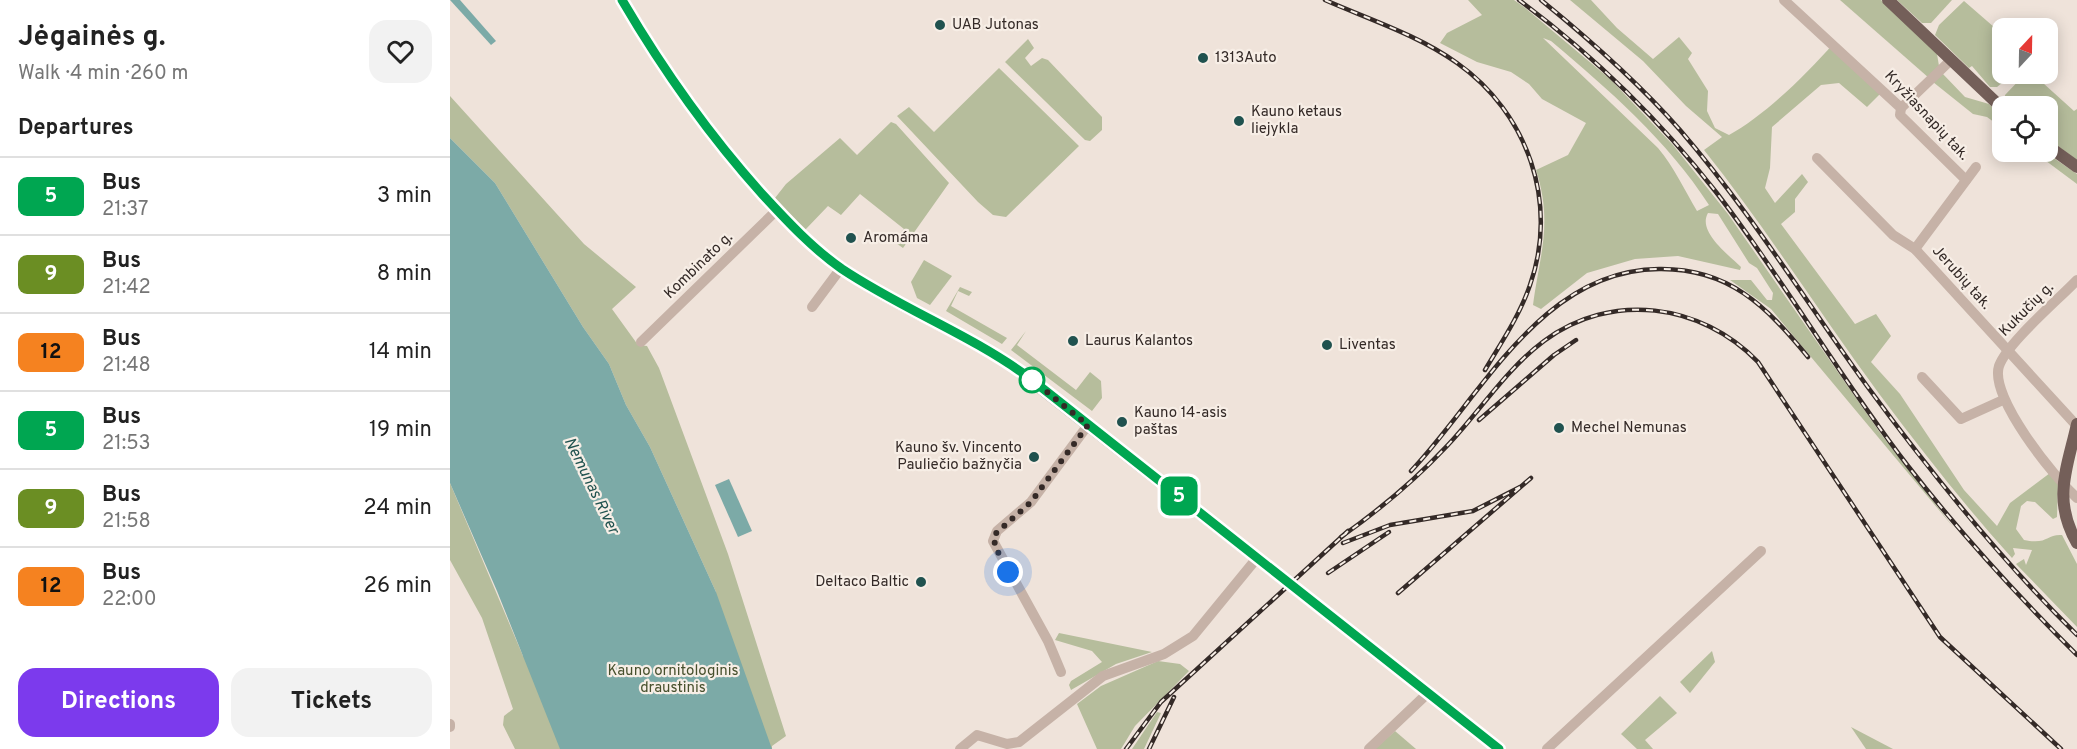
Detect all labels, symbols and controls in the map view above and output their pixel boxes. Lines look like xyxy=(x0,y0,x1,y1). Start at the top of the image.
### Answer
place label: UAB Jutonas xyxy=(952,16,1039,35)
marker: UAB Jutonas xyxy=(933,18,947,32)
north arrow xyxy=(1992,18,2058,84)
map controls xyxy=(1992,18,2058,162)
text: Jėgainės g. xyxy=(18,20,166,56)
button: heart xyxy=(369,20,432,83)
place label: 1313Auto xyxy=(1215,49,1277,68)
marker: 1313Auto xyxy=(1196,51,1210,65)
text: Walk · 4 min · 260 m xyxy=(18,61,189,87)
street label: Kryžiasnapių tak. xyxy=(1880,67,1972,165)
button: locate xyxy=(1992,96,2058,162)
place label: Kauno ketaus liejykla xyxy=(1251,103,1342,139)
marker: Kauno ketaus liejykla xyxy=(1232,114,1246,128)
text: Departures xyxy=(18,115,134,142)
text: Bus xyxy=(102,170,141,197)
text: 5 xyxy=(45,183,57,210)
text: 3 min xyxy=(377,183,432,210)
text: 21:37 xyxy=(102,197,148,223)
street label: Kombinato g. xyxy=(661,229,737,303)
place label: Aromáma xyxy=(863,229,928,248)
marker: Aromáma xyxy=(844,231,858,245)
street label: Jerubių tak. xyxy=(1927,242,1995,314)
text: Bus xyxy=(102,248,141,275)
text: 9 xyxy=(45,261,57,288)
text: 8 min xyxy=(377,261,432,288)
text: 21:42 xyxy=(102,275,151,301)
street label: Kukučių g. xyxy=(1996,279,2058,341)
text: Bus xyxy=(102,326,141,353)
place label: Laurus Kalantos xyxy=(1085,332,1193,351)
marker: Laurus Kalantos xyxy=(1066,334,1080,348)
place label: Liventas xyxy=(1339,336,1396,355)
marker: Liventas xyxy=(1320,338,1334,352)
text: 12 xyxy=(40,339,62,366)
text: 14 min xyxy=(369,339,432,366)
text: 21:48 xyxy=(102,353,151,379)
unlabelled marker xyxy=(1019,367,1045,393)
text: Bus xyxy=(102,404,141,431)
place label: Kauno 14-asis paštas xyxy=(1134,404,1227,440)
marker: Kauno 14-asis paštas xyxy=(1115,415,1129,429)
text: 5 xyxy=(45,417,57,444)
text: 19 min xyxy=(369,417,432,444)
place label: Mechel Nemunas xyxy=(1571,419,1687,438)
marker: Mechel Nemunas xyxy=(1552,421,1566,435)
text: 21:53 xyxy=(102,431,151,457)
water label: Nemunas River xyxy=(559,434,624,539)
place label: Kauno šv. Vincento Pauliečio bažnyčia xyxy=(895,439,1022,475)
marker: Kauno šv. Vincento Pauliečio bažnyčia xyxy=(1027,450,1041,464)
line badge: 5 xyxy=(1160,476,1198,516)
text: Bus xyxy=(102,482,141,509)
text: 5 xyxy=(1173,483,1185,510)
text: 9 xyxy=(45,495,57,522)
text: 24 min xyxy=(363,495,432,522)
text: 21:58 xyxy=(102,509,151,535)
your location xyxy=(993,557,1023,587)
text: Bus xyxy=(102,560,141,587)
text: 12 xyxy=(40,573,62,600)
text: 26 min xyxy=(364,573,432,600)
place label: Deltaco Baltic xyxy=(815,573,909,592)
marker: Deltaco Baltic xyxy=(914,575,928,589)
text: 22:00 xyxy=(102,587,157,613)
park label: Kauno ornitologinis draustinis xyxy=(608,662,738,698)
button: Directions xyxy=(18,668,219,737)
button: Tickets xyxy=(231,668,432,737)

